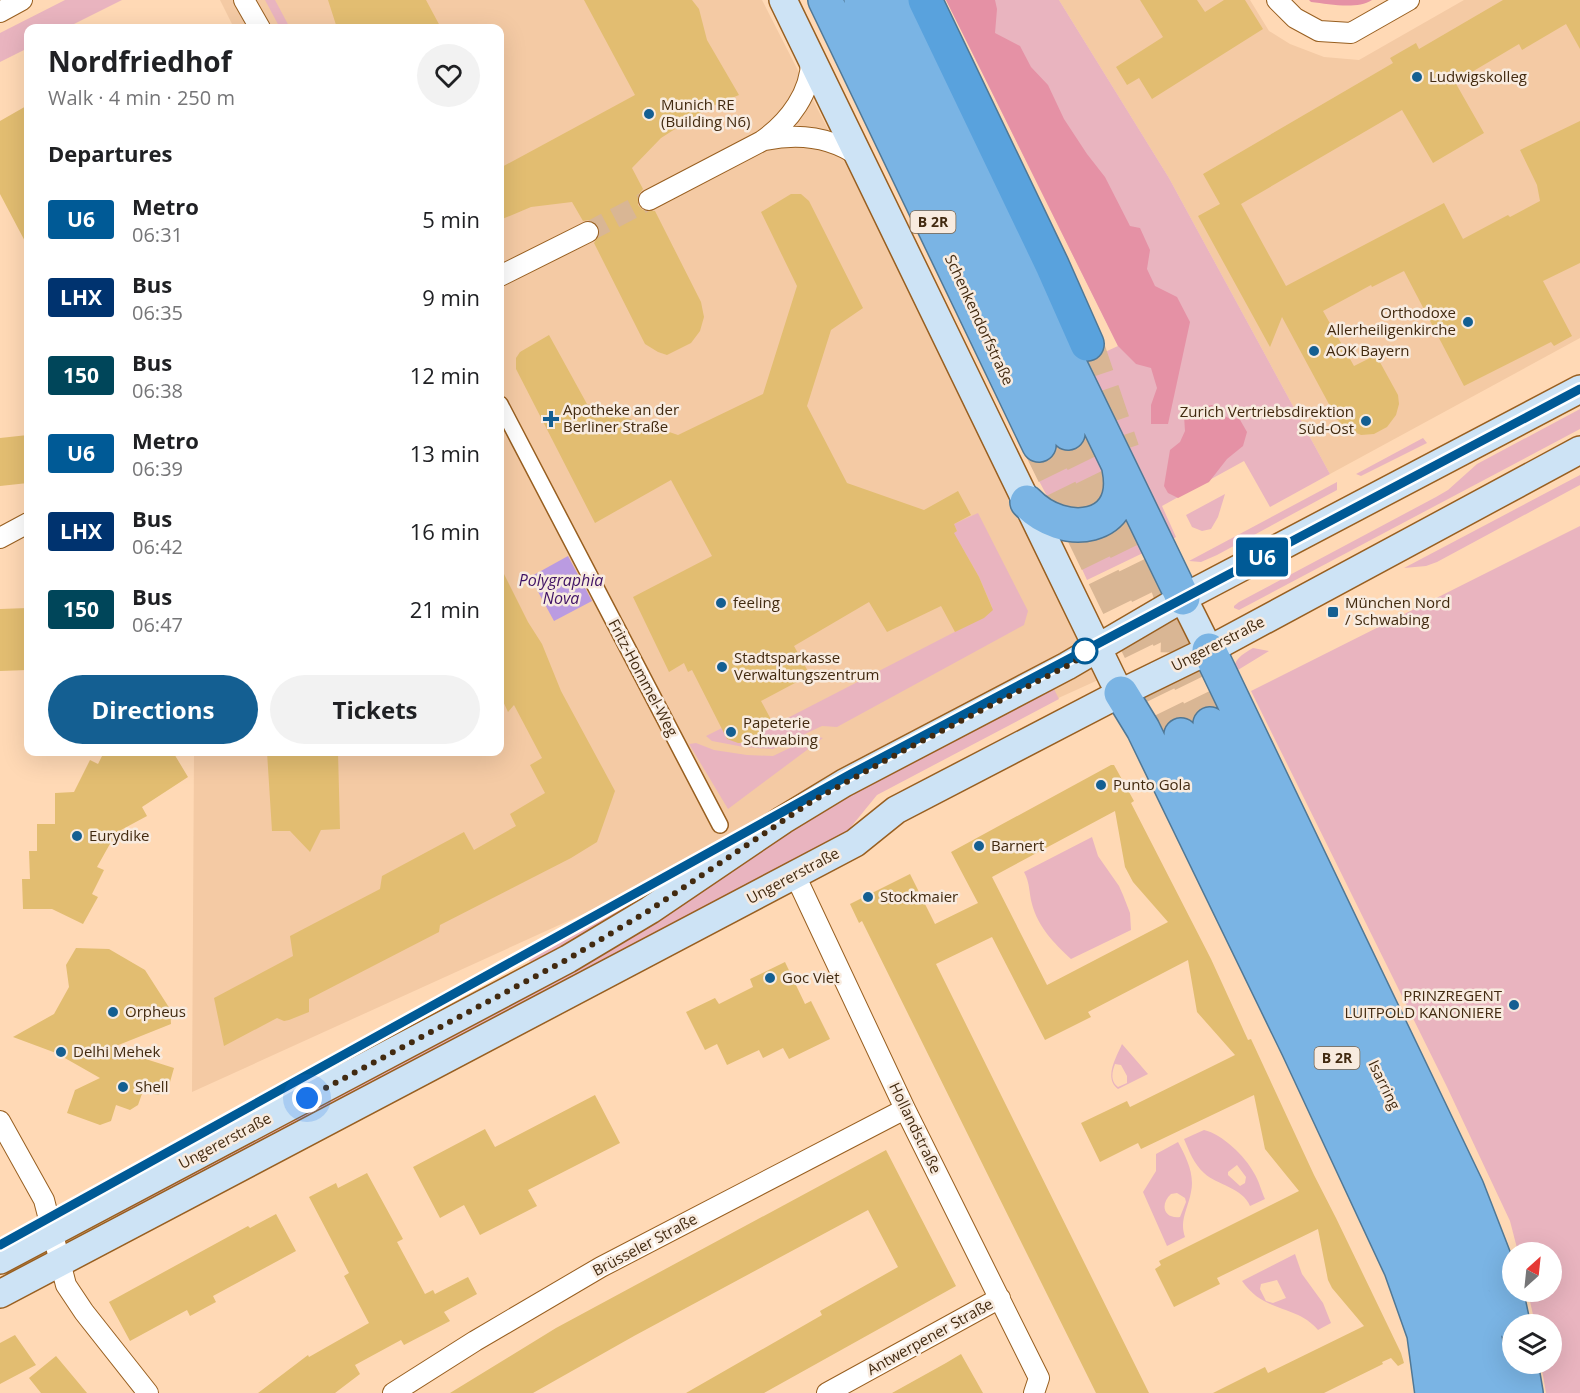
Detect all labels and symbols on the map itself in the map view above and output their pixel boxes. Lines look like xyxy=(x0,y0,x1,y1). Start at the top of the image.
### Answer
place label: Ludwigskolleg xyxy=(1429,66,1527,86)
marker: Ludwigskolleg xyxy=(1410,70,1424,84)
place label: Munich RE (Building N6) xyxy=(661,94,750,131)
marker: Munich RE (Building N6) xyxy=(642,107,656,121)
road number: B 2R xyxy=(910,211,956,233)
street label: Schenkendorfstraße xyxy=(941,251,1019,388)
place label: Orthodoxe Allerheiligenkirche xyxy=(1327,302,1456,339)
marker: Orthodoxe Allerheiligenkirche xyxy=(1461,315,1475,329)
place label: AOK Bayern xyxy=(1326,340,1410,360)
marker: AOK Bayern xyxy=(1307,344,1321,358)
place label: Apotheke an der Berliner Straße xyxy=(563,399,679,436)
place label: Zurich Vertriebsdirektion Süd-Ost xyxy=(1180,401,1354,438)
marker: Apotheke an der Berliner Straße xyxy=(544,412,558,426)
marker: Zurich Vertriebsdirektion Süd-Ost xyxy=(1359,414,1373,428)
line badge: U6 xyxy=(1235,538,1289,576)
water label: Polygraphia Nova xyxy=(519,569,603,609)
place label: feeling xyxy=(733,592,780,612)
place label: München Nord / Schwabing xyxy=(1345,592,1450,629)
marker: feeling xyxy=(714,596,728,610)
marker: München Nord / Schwabing xyxy=(1326,605,1340,619)
street label: Ungererstraße xyxy=(1168,611,1268,675)
street label: Fritz-Hommel-Weg xyxy=(604,615,683,740)
unlabelled marker xyxy=(1072,638,1098,664)
place label: Stadtsparkasse Verwaltungszentrum xyxy=(734,647,880,684)
marker: Stadtsparkasse Verwaltungszentrum xyxy=(715,660,729,674)
place label: Papeterie Schwabing xyxy=(743,712,818,749)
marker: Papeterie Schwabing xyxy=(724,725,738,739)
place label: Punto Gola xyxy=(1113,774,1191,794)
marker: Punto Gola xyxy=(1094,778,1108,792)
place label: Eurydike xyxy=(89,825,149,845)
marker: Eurydike xyxy=(70,829,84,843)
place label: Barnert xyxy=(991,835,1044,855)
marker: Barnert xyxy=(972,839,986,853)
street label: Ungererstraße xyxy=(743,842,842,908)
place label: Stockmaier xyxy=(880,886,958,906)
marker: Stockmaier xyxy=(861,890,875,904)
place label: Goc Viet xyxy=(782,967,840,987)
marker: Goc Viet xyxy=(763,971,777,985)
place label: PRINZREGENT LUITPOLD KANONIERE xyxy=(1344,985,1503,1022)
marker: PRINZREGENT LUITPOLD KANONIERE xyxy=(1507,998,1521,1012)
place label: Orpheus xyxy=(125,1001,186,1021)
marker: Orpheus xyxy=(106,1005,120,1019)
place label: Delhi Mehek xyxy=(73,1041,161,1061)
marker: Delhi Mehek xyxy=(54,1045,68,1059)
road number: B 2R xyxy=(1314,1047,1360,1069)
street label: Isarring xyxy=(1364,1056,1406,1113)
place label: Shell xyxy=(135,1076,168,1096)
street label: Hollandstraße xyxy=(885,1079,947,1176)
marker: Shell xyxy=(116,1080,130,1094)
your location xyxy=(292,1083,322,1113)
street label: Ungererstraße xyxy=(175,1107,274,1173)
street label: Brüsseler Straße xyxy=(589,1208,700,1280)
north arrow xyxy=(1502,1242,1562,1302)
street label: Antwerpener Straße xyxy=(863,1293,996,1379)

